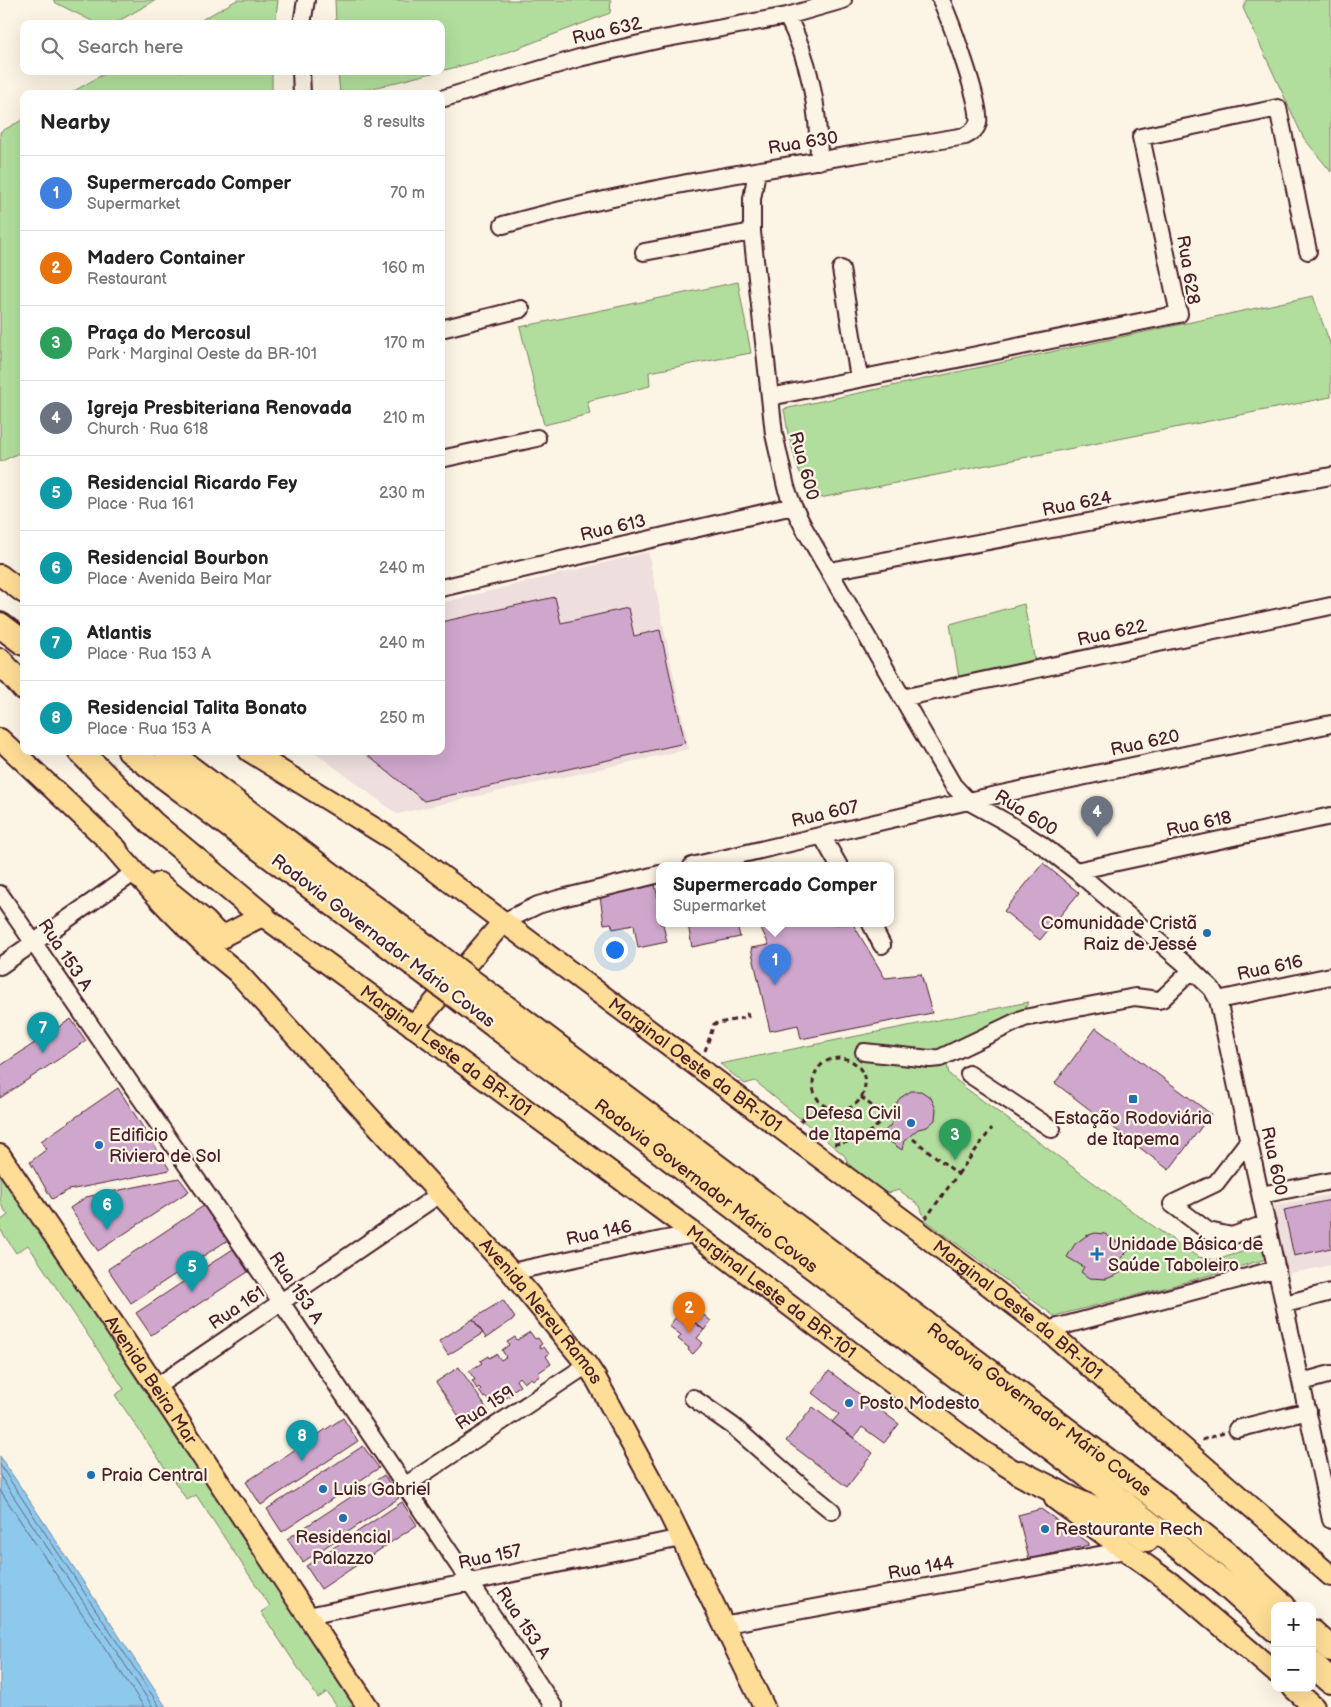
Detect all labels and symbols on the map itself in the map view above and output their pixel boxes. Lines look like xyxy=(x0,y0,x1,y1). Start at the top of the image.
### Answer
street label: Rua 632 xyxy=(570,13,644,49)
street label: Rua 630 xyxy=(767,127,839,159)
street label: Rua 628 xyxy=(1172,234,1204,306)
street label: Rua 600 xyxy=(785,429,823,503)
street label: Rua 624 xyxy=(1041,487,1113,521)
street label: Rua 613 xyxy=(578,510,648,546)
street label: Rua 622 xyxy=(1076,615,1149,651)
street label: Rua 620 xyxy=(1109,725,1181,761)
street label: Rua 600 xyxy=(991,786,1061,840)
street label: Rua 607 xyxy=(789,796,861,832)
pin: 4 xyxy=(1081,796,1113,837)
street label: Rua 618 xyxy=(1164,807,1234,841)
street label: Rodovia Governador Mário Covas xyxy=(267,850,499,1032)
place label: Comunidade Cristã Raiz de Jessé xyxy=(1041,913,1197,955)
street label: Rua 153 A xyxy=(33,915,97,995)
marker: Comunidade Cristã Raiz de Jessé xyxy=(1201,927,1213,939)
your location xyxy=(602,937,628,963)
pin: 1 xyxy=(759,944,791,985)
street label: Rua 616 xyxy=(1235,951,1305,985)
street label: Marginal Leste da BR-101 xyxy=(356,981,536,1121)
street label: Marginal Oeste da BR-101 xyxy=(604,993,786,1136)
pin: 7 xyxy=(27,1012,59,1053)
marker: Estação Rodoviária de Itapema xyxy=(1127,1093,1139,1105)
street label: Rodovia Governador Mário Covas xyxy=(590,1094,822,1277)
place label: Defesa Civil de Itapema xyxy=(805,1103,901,1145)
place label: Estação Rodoviária de Itapema xyxy=(1054,1108,1212,1150)
marker: Defesa Civil de Itapema xyxy=(905,1117,917,1129)
pin: 3 xyxy=(939,1119,971,1160)
place label: Edificio Riviera de Sol xyxy=(109,1125,221,1167)
street label: Rua 600 xyxy=(1256,1125,1292,1197)
marker: Edificio Riviera de Sol xyxy=(93,1139,105,1151)
pin: 6 xyxy=(91,1189,123,1230)
street label: Rua 146 xyxy=(564,1216,634,1250)
street label: Marginal Leste da BR-101 xyxy=(682,1221,860,1363)
street label: Avenida Nereu Ramos xyxy=(475,1234,607,1388)
place label: Unidade Básica de Saúde Taboleiro xyxy=(1108,1234,1263,1276)
street label: Marginal Oeste da BR-101 xyxy=(929,1236,1107,1384)
marker: Unidade Básica de Saúde Taboleiro xyxy=(1090,1247,1104,1261)
street label: Rua 153 A xyxy=(264,1248,328,1328)
pin: 5 xyxy=(176,1251,208,1292)
street label: Rua 161 xyxy=(205,1282,269,1334)
pin: 2 xyxy=(673,1292,705,1333)
street label: Avenida Beira Mar xyxy=(101,1312,202,1449)
street label: Rodovia Governador Mário Covas xyxy=(923,1318,1156,1501)
street label: Rua 159 xyxy=(452,1381,518,1435)
place label: Posto Modesto xyxy=(859,1393,980,1414)
marker: Posto Modesto xyxy=(843,1397,855,1409)
pin: 8 xyxy=(286,1420,318,1461)
place label: Praia Central xyxy=(101,1465,207,1486)
marker: Praia Central xyxy=(85,1469,97,1481)
place label: Luis Gabriel xyxy=(333,1479,431,1500)
marker: Luis Gabriel xyxy=(317,1483,329,1495)
marker: Residencial Palazzo xyxy=(337,1512,349,1524)
place label: Restaurante Rech xyxy=(1055,1519,1203,1540)
marker: Restaurante Rech xyxy=(1039,1523,1051,1535)
place label: Residencial Palazzo xyxy=(295,1527,391,1569)
street label: Rua 157 xyxy=(457,1540,524,1574)
street label: Rua 144 xyxy=(886,1552,956,1584)
street label: Rua 153 A xyxy=(491,1583,555,1663)

